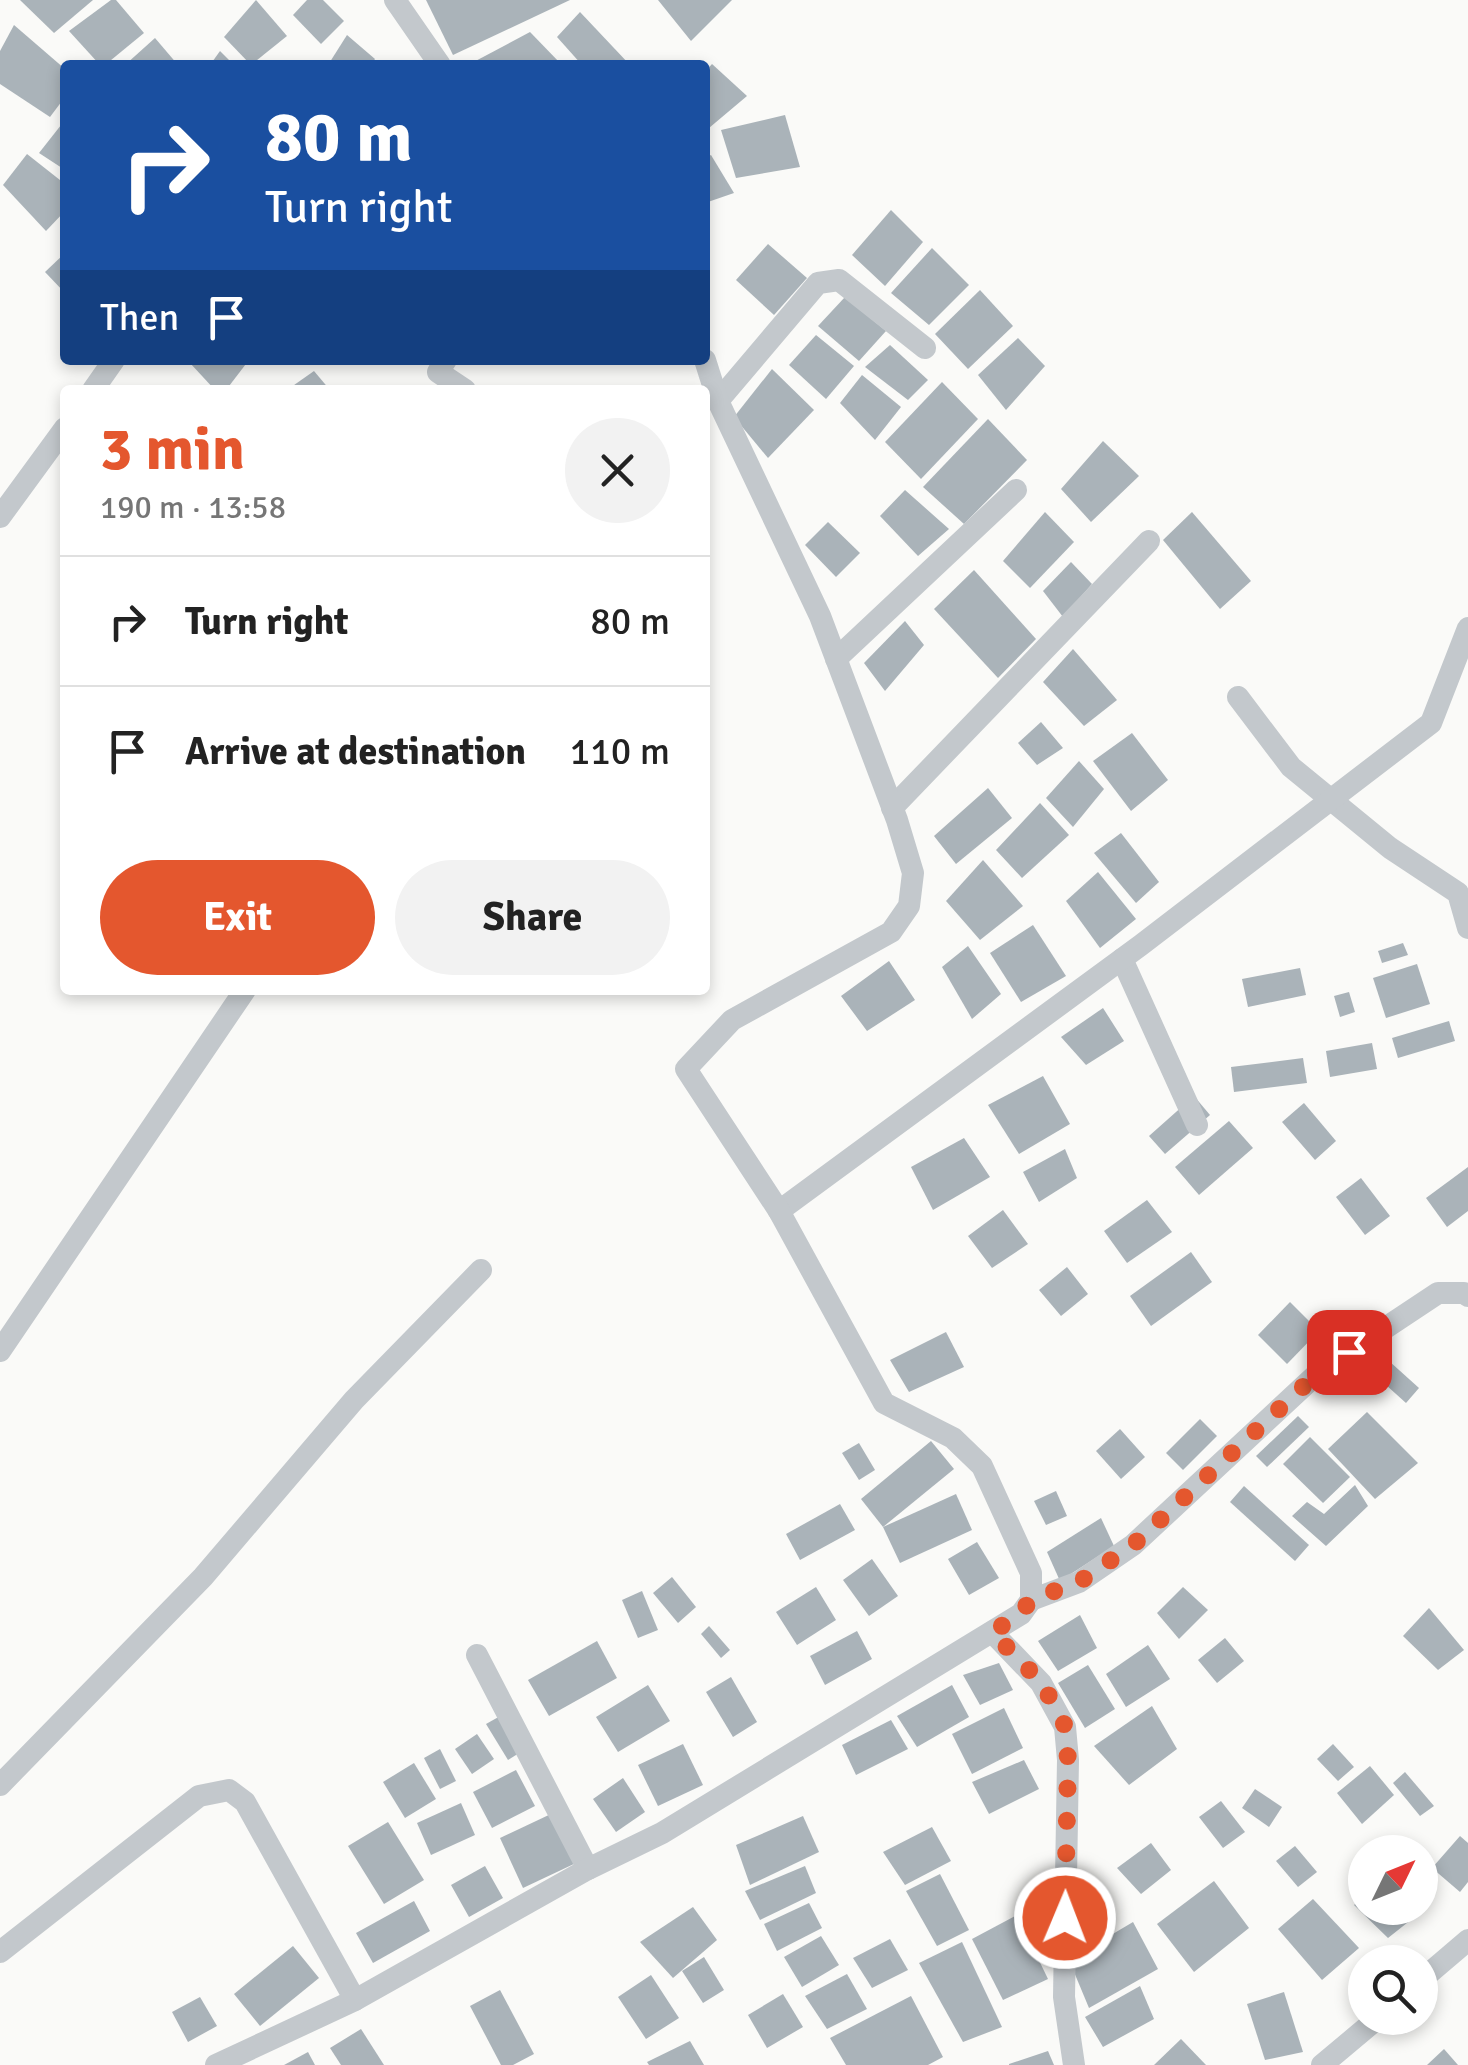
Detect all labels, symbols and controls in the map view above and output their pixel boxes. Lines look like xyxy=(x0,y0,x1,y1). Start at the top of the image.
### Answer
text: 80 m xyxy=(265,94,413,180)
icon: right xyxy=(100,100,230,230)
text: Turn right xyxy=(265,180,453,235)
icon: arrive xyxy=(199,290,254,345)
text: Then xyxy=(100,294,179,341)
text: 3 min xyxy=(100,413,245,487)
button: close xyxy=(565,418,670,523)
text: 190 m · 13:58 xyxy=(100,488,286,527)
icon: right xyxy=(100,594,155,649)
text: Turn right xyxy=(185,598,349,645)
text: 80 m xyxy=(590,598,670,645)
icon: arrive xyxy=(100,724,155,779)
text: Arrive at destination xyxy=(185,728,526,775)
text: 110 m xyxy=(570,728,670,775)
button: Exit xyxy=(100,860,375,975)
button: Share xyxy=(395,860,670,975)
pin xyxy=(1307,1310,1392,1395)
icon: arrive xyxy=(1322,1325,1377,1380)
north arrow xyxy=(1348,1835,1438,1925)
map controls xyxy=(1348,1835,1438,2035)
position arrow xyxy=(1013,1866,1117,1970)
button: search xyxy=(1348,1945,1438,2035)

